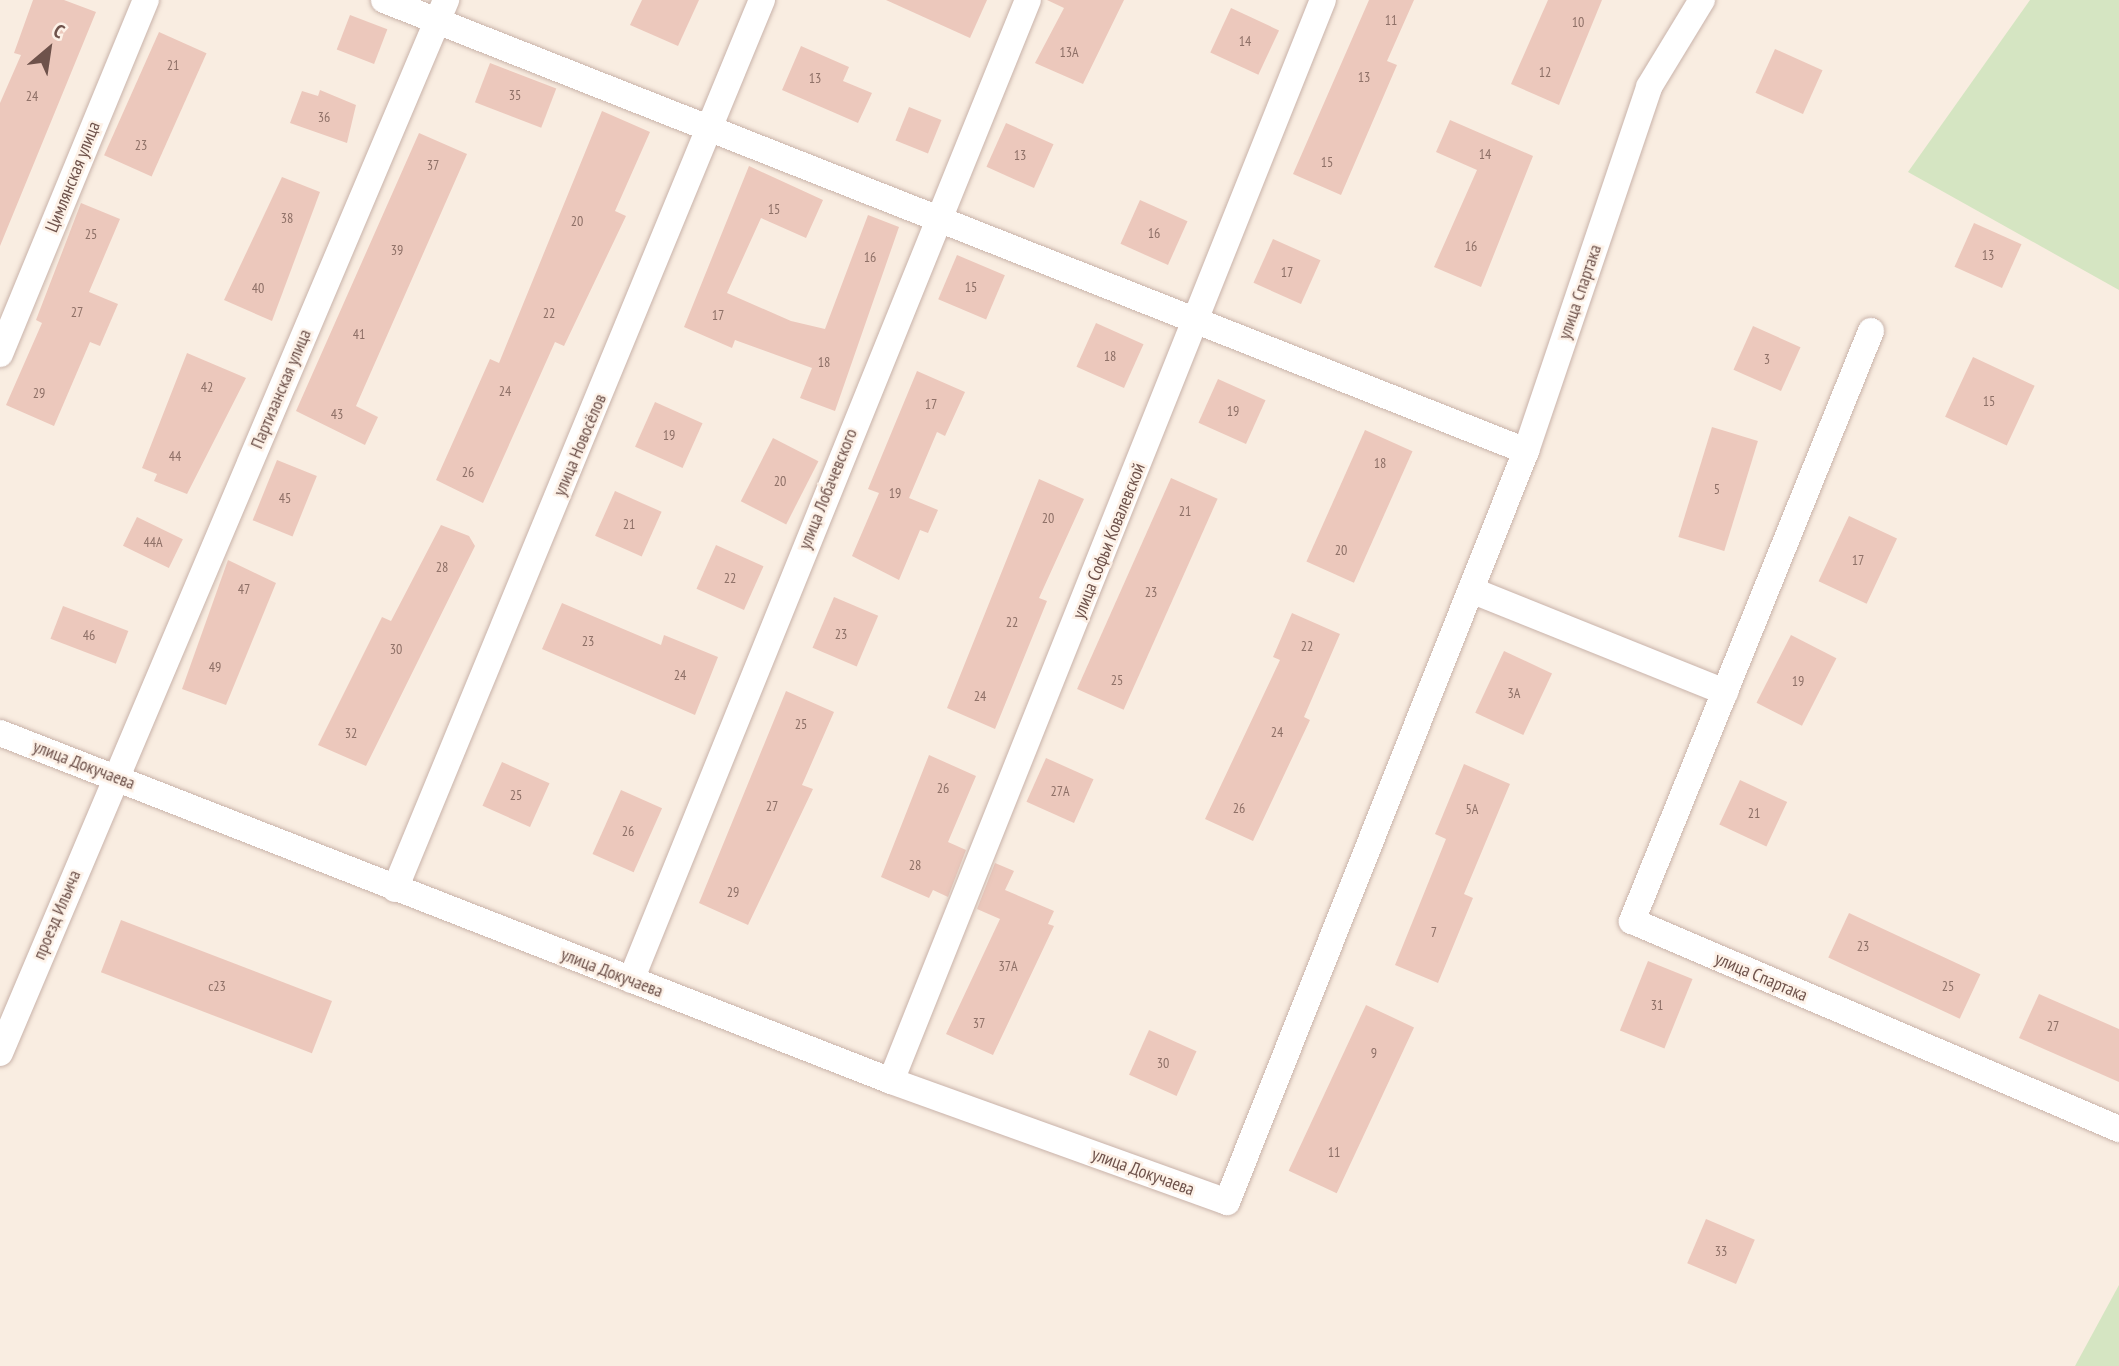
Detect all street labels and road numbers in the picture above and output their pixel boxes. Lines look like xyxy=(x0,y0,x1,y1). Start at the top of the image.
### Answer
street label: Цимлянская улица xyxy=(41,118,105,236)
street label: улица Спартака xyxy=(1554,242,1606,342)
street label: Партизанская улица xyxy=(246,326,316,452)
street label: улица Новосёлов xyxy=(549,391,611,499)
street label: улица Лобачевского xyxy=(794,426,862,552)
street label: улица Софьи Ковалевской xyxy=(1068,460,1150,622)
street label: улица Докучаева xyxy=(30,736,138,794)
street label: проезд Ильича xyxy=(29,867,85,963)
street label: улица Докучаева xyxy=(558,944,666,1002)
street label: улица Спартака xyxy=(1711,948,1811,1006)
street label: улица Докучаева xyxy=(1089,1143,1197,1201)

